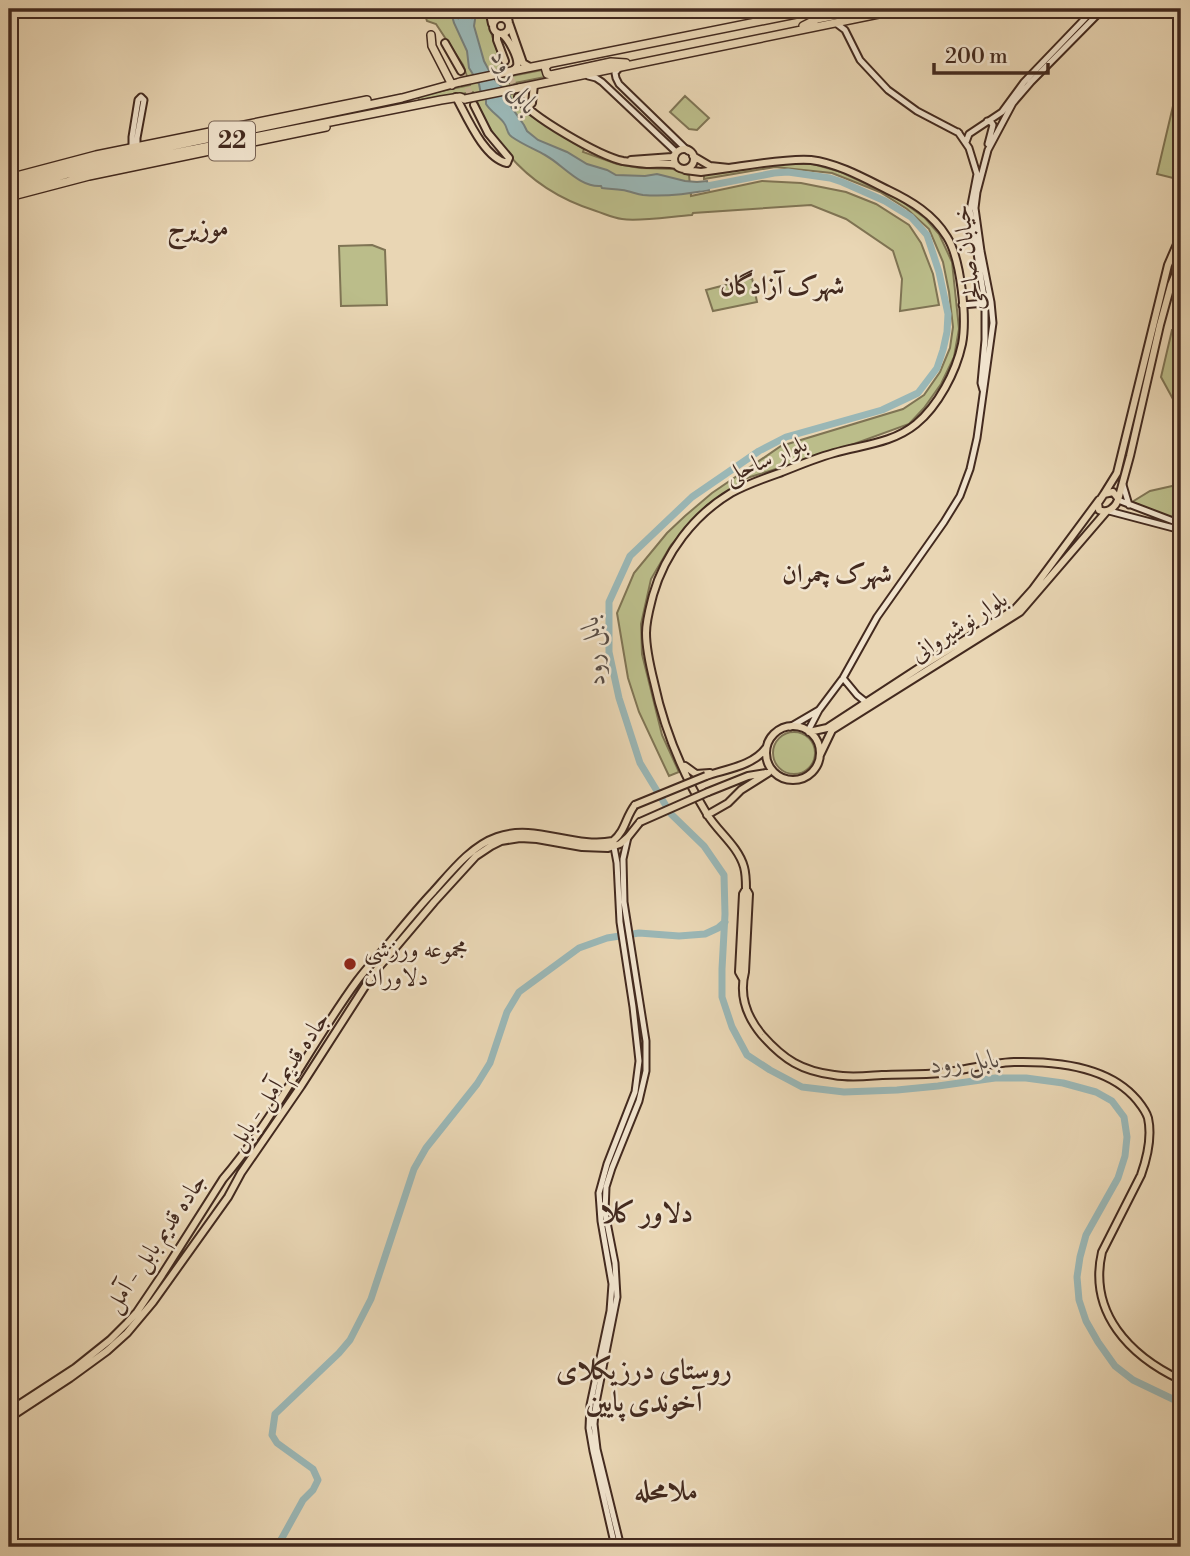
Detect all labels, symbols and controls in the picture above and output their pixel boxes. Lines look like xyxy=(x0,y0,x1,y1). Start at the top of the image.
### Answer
scale bar xyxy=(934,32,1048,76)
water label: بابل رود xyxy=(482,44,547,121)
text: 200 m xyxy=(945,44,1008,70)
road number: 22 xyxy=(209,122,255,160)
street label: خيابان صالحی xyxy=(947,203,990,313)
district label: موزیرج xyxy=(167,212,229,250)
district label: شهرک آزادگان xyxy=(720,269,844,302)
street label: بلوار ساحلی xyxy=(720,429,813,492)
district label: شهرک چمران xyxy=(782,558,892,590)
street label: بلوار نوشیروانی xyxy=(905,584,1013,670)
water label: بابل رود xyxy=(573,614,614,688)
place label: مجموعه ورزشی دلاوران xyxy=(364,935,468,993)
marker: مجموعه ورزشی دلاوران xyxy=(342,956,358,972)
street label: جاده قدیم آمل - بابل xyxy=(221,1006,341,1159)
water label: بابل رود xyxy=(929,1043,1002,1082)
street label: جاده قدیم بابل - آمل xyxy=(98,1168,218,1321)
district label: دلاور کلا xyxy=(601,1196,693,1231)
district label: روستای درزیکلای آخوندی پایین xyxy=(556,1353,732,1422)
district label: ملامحله xyxy=(634,1474,698,1509)

